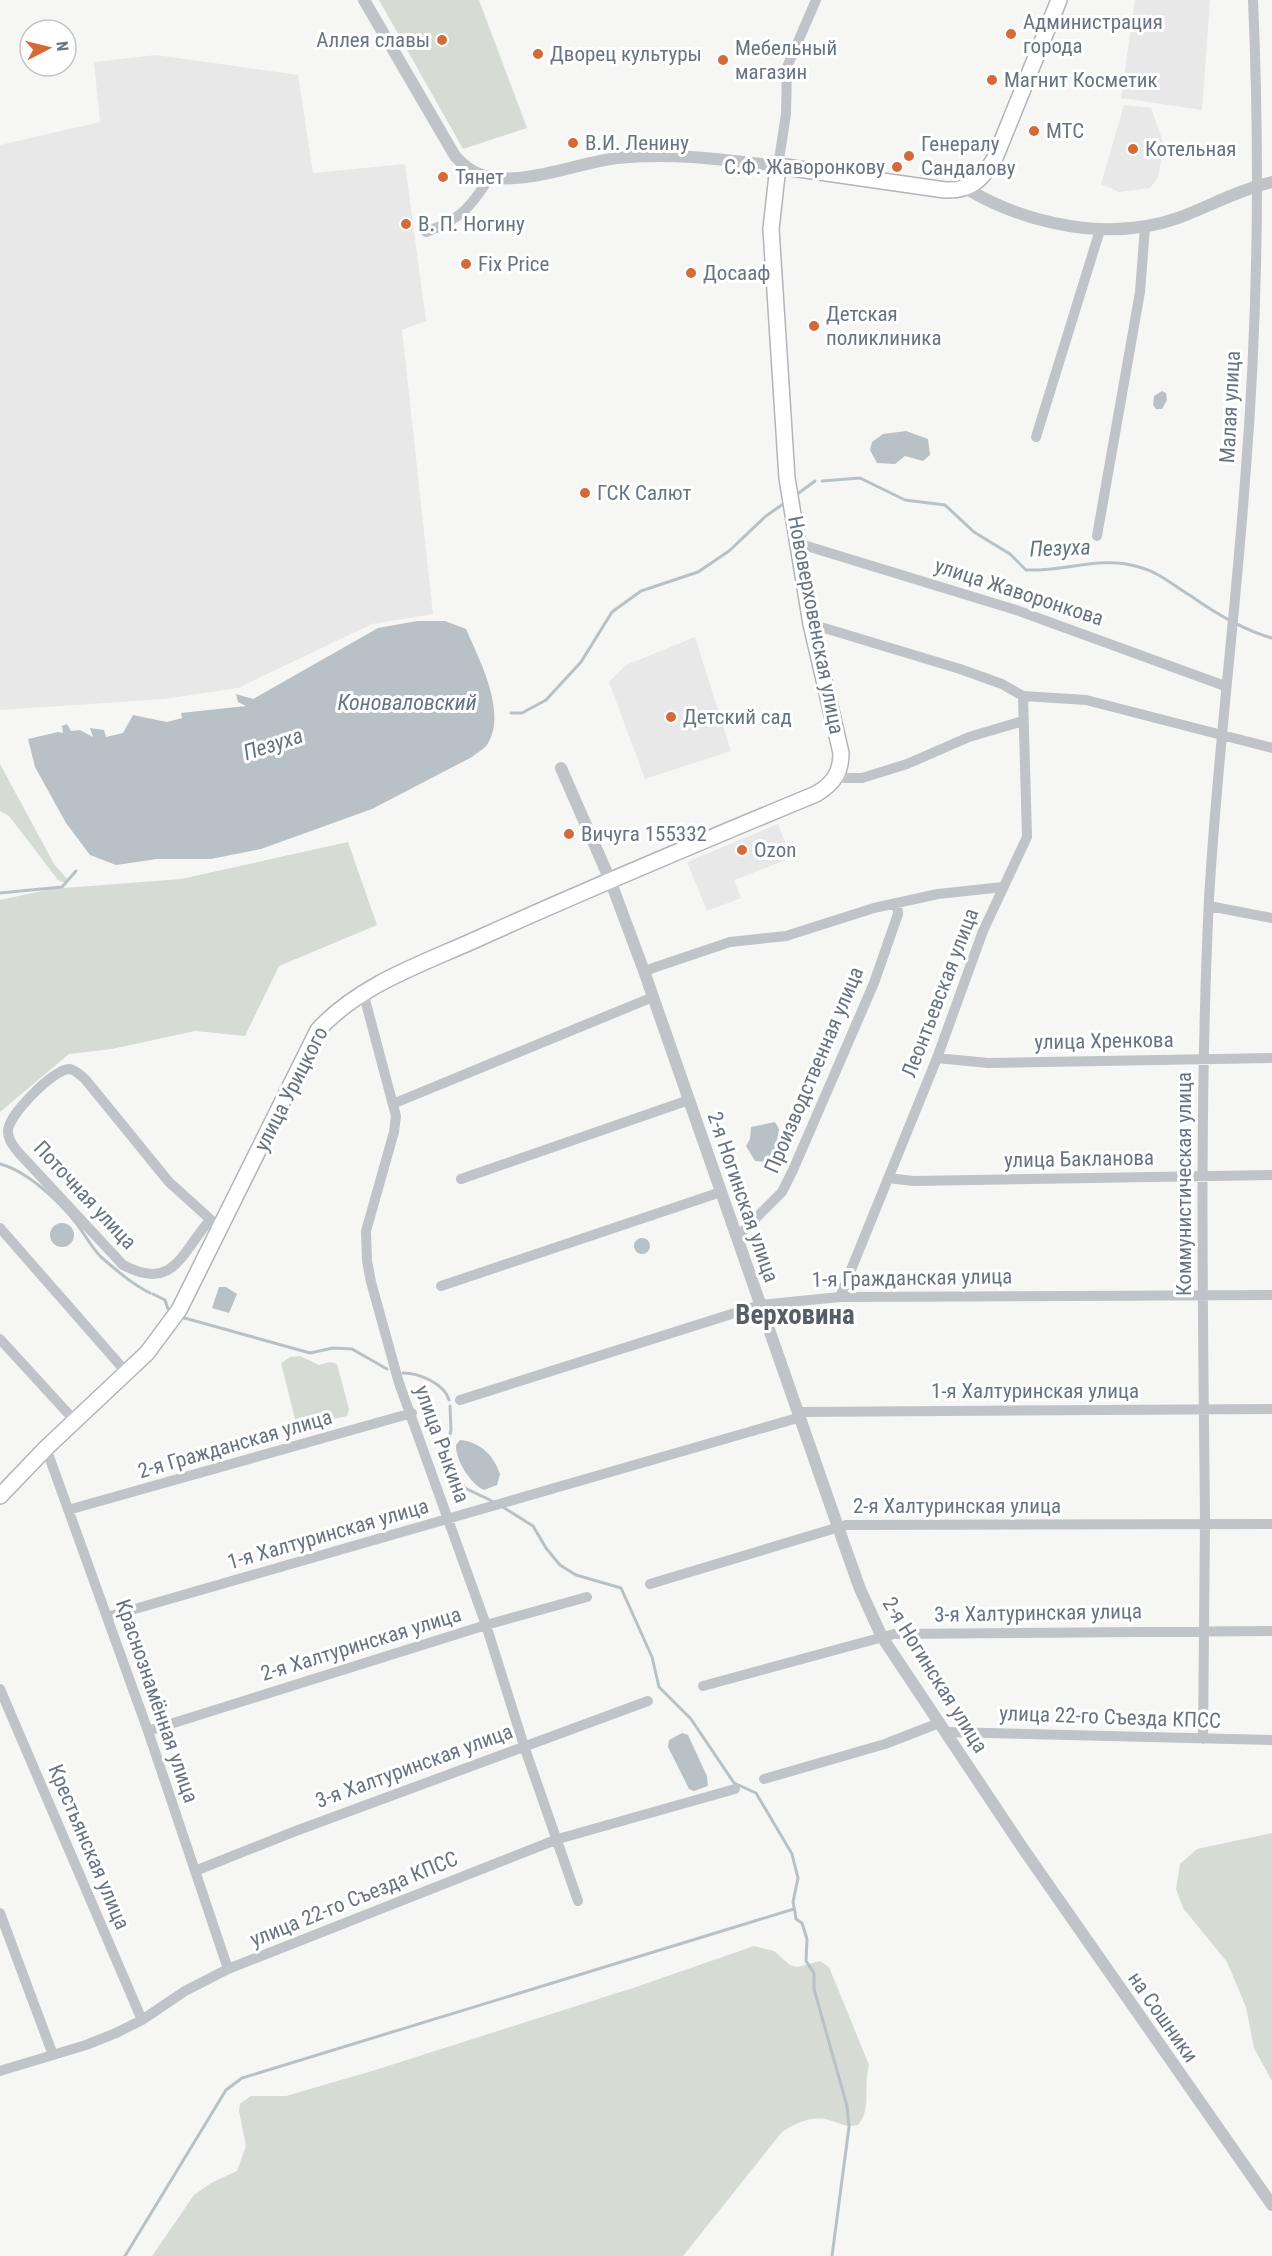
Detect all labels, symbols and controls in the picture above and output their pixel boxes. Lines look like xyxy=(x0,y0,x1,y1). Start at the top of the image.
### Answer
place label: Администрация города xyxy=(1023,10,1163,58)
north arrow xyxy=(18,18,78,78)
marker: Администрация города xyxy=(1004,27,1018,41)
place label: Аллея славы xyxy=(316,28,430,52)
marker: Аллея славы xyxy=(435,33,449,47)
place label: Мебельный магазин xyxy=(735,36,837,84)
text: N xyxy=(52,40,72,52)
place label: Дворец культуры xyxy=(550,42,702,66)
marker: Дворец культуры xyxy=(531,47,545,61)
marker: Мебельный магазин xyxy=(716,53,730,67)
place label: Магнит Косметик xyxy=(1004,68,1158,92)
marker: Магнит Косметик xyxy=(985,73,999,87)
place label: МТС xyxy=(1046,119,1084,143)
marker: МТС xyxy=(1027,124,1041,138)
place label: В.И. Ленину xyxy=(585,131,689,155)
place label: Генералу Сандалову xyxy=(921,132,1016,180)
marker: В.И. Ленину xyxy=(566,136,580,150)
place label: Котельная xyxy=(1145,137,1236,161)
marker: Котельная xyxy=(1126,142,1140,156)
marker: Генералу Сандалову xyxy=(902,149,916,163)
place label: С.Ф. Жаворонкову xyxy=(724,155,885,179)
marker: С.Ф. Жаворонкову xyxy=(890,160,904,174)
place label: Тянет xyxy=(455,165,504,189)
marker: Тянет xyxy=(436,170,450,184)
place label: В. П. Ногину xyxy=(418,212,525,236)
marker: В. П. Ногину xyxy=(399,217,413,231)
place label: Fix Price xyxy=(478,252,550,276)
marker: Fix Price xyxy=(459,257,473,271)
place label: Досааф xyxy=(703,261,770,285)
marker: Досааф xyxy=(684,266,698,280)
place label: Детская поликлиника xyxy=(826,302,942,350)
marker: Детская поликлиника xyxy=(807,319,821,333)
street label: Малая улица xyxy=(1215,350,1245,464)
place label: ГСК Салют xyxy=(597,481,692,505)
marker: ГСК Салют xyxy=(578,486,592,500)
street label: Нововерховенская улица xyxy=(783,514,849,736)
water label: Пезуха xyxy=(1029,534,1091,562)
street label: улица Жаворонкова xyxy=(932,553,1106,631)
water label: Коноваловский xyxy=(337,690,477,715)
place label: Детский сад xyxy=(683,705,792,729)
marker: Детский сад xyxy=(664,710,678,724)
water label: Пезуха xyxy=(240,723,306,765)
place label: Вичуга 155332 xyxy=(581,822,707,846)
marker: Вичуга 155332 xyxy=(562,827,576,841)
place label: Ozon xyxy=(754,838,796,862)
marker: Ozon xyxy=(735,843,749,857)
street label: Леонтьевская улица xyxy=(897,905,983,1081)
street label: Производственная улица xyxy=(760,963,868,1177)
street label: улица Урицкого xyxy=(249,1023,333,1155)
street label: улица Хренкова xyxy=(1034,1028,1174,1054)
street label: Коммунистическая улица xyxy=(1172,1072,1196,1296)
street label: 2-я Ногинская улица xyxy=(703,1109,783,1285)
street label: Поточная улица xyxy=(29,1136,141,1254)
street label: улица Бакланова xyxy=(1004,1146,1154,1172)
street label: 1-я Гражданская улица xyxy=(811,1264,1013,1292)
district label: Верховина xyxy=(735,1299,855,1331)
street label: 1-я Халтуринская улица xyxy=(931,1379,1139,1403)
street label: улица Рыкина xyxy=(410,1382,474,1506)
street label: 2-я Гражданская улица xyxy=(135,1405,335,1483)
street label: 1-я Халтуринская улица xyxy=(225,1494,431,1574)
street label: 2-я Халтуринская улица xyxy=(853,1494,1061,1518)
street label: 2-я Ногинская улица xyxy=(877,1593,993,1757)
street label: Краснознамённая улица xyxy=(111,1596,203,1806)
street label: 3-я Халтуринская улица xyxy=(934,1599,1142,1627)
street label: 2-я Халтуринская улица xyxy=(258,1602,464,1686)
street label: улица 22-го Съезда КПСС xyxy=(999,1701,1221,1733)
street label: 3-я Халтуринская улица xyxy=(312,1719,516,1813)
street label: Крестьянская улица xyxy=(43,1761,135,1933)
street label: улица 22-го Съезда КПСС xyxy=(247,1846,461,1952)
street label: на Сошники xyxy=(1123,1967,1203,2067)

